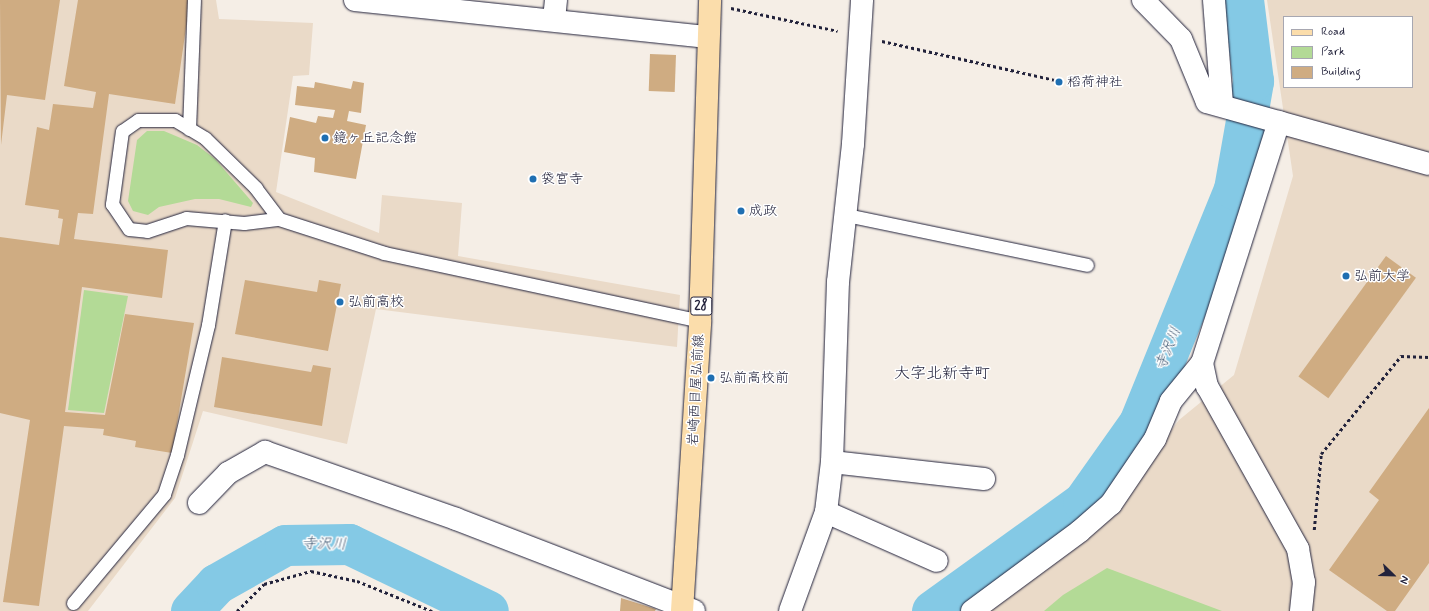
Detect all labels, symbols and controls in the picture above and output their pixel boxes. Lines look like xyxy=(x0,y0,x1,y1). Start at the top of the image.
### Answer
legend xyxy=(1283,16,1413,88)
text: Road xyxy=(1321,24,1345,40)
text: Park xyxy=(1321,44,1345,60)
text: Building xyxy=(1321,64,1361,80)
place label: 稻荷神社 xyxy=(1067,74,1123,90)
marker: 稻荷神社 xyxy=(1054,77,1064,87)
place label: 鏡ヶ丘記念館 xyxy=(333,130,417,146)
marker: 鏡ヶ丘記念館 xyxy=(320,133,330,143)
place label: 袋宮寺 xyxy=(541,171,583,187)
marker: 袋宮寺 xyxy=(528,174,538,184)
place label: 成政 xyxy=(749,203,777,219)
marker: 成政 xyxy=(736,206,746,216)
place label: 弘前大学 xyxy=(1354,268,1410,284)
marker: 弘前大学 xyxy=(1341,271,1351,281)
place label: 弘前高校 xyxy=(348,294,404,310)
road number: 28 xyxy=(690,295,712,317)
marker: 弘前高校 xyxy=(335,297,345,307)
water label: 寺沢川 xyxy=(1152,325,1186,373)
street label: 岩崎西目屋弘前線 xyxy=(685,334,707,446)
district label: 大字北新寺町 xyxy=(894,364,990,384)
place label: 弘前高校前 xyxy=(719,370,789,386)
marker: 弘前高校前 xyxy=(706,373,716,383)
water label: 寺沢川 xyxy=(301,536,347,554)
north arrow xyxy=(1373,555,1413,595)
text: N xyxy=(1396,574,1412,586)

